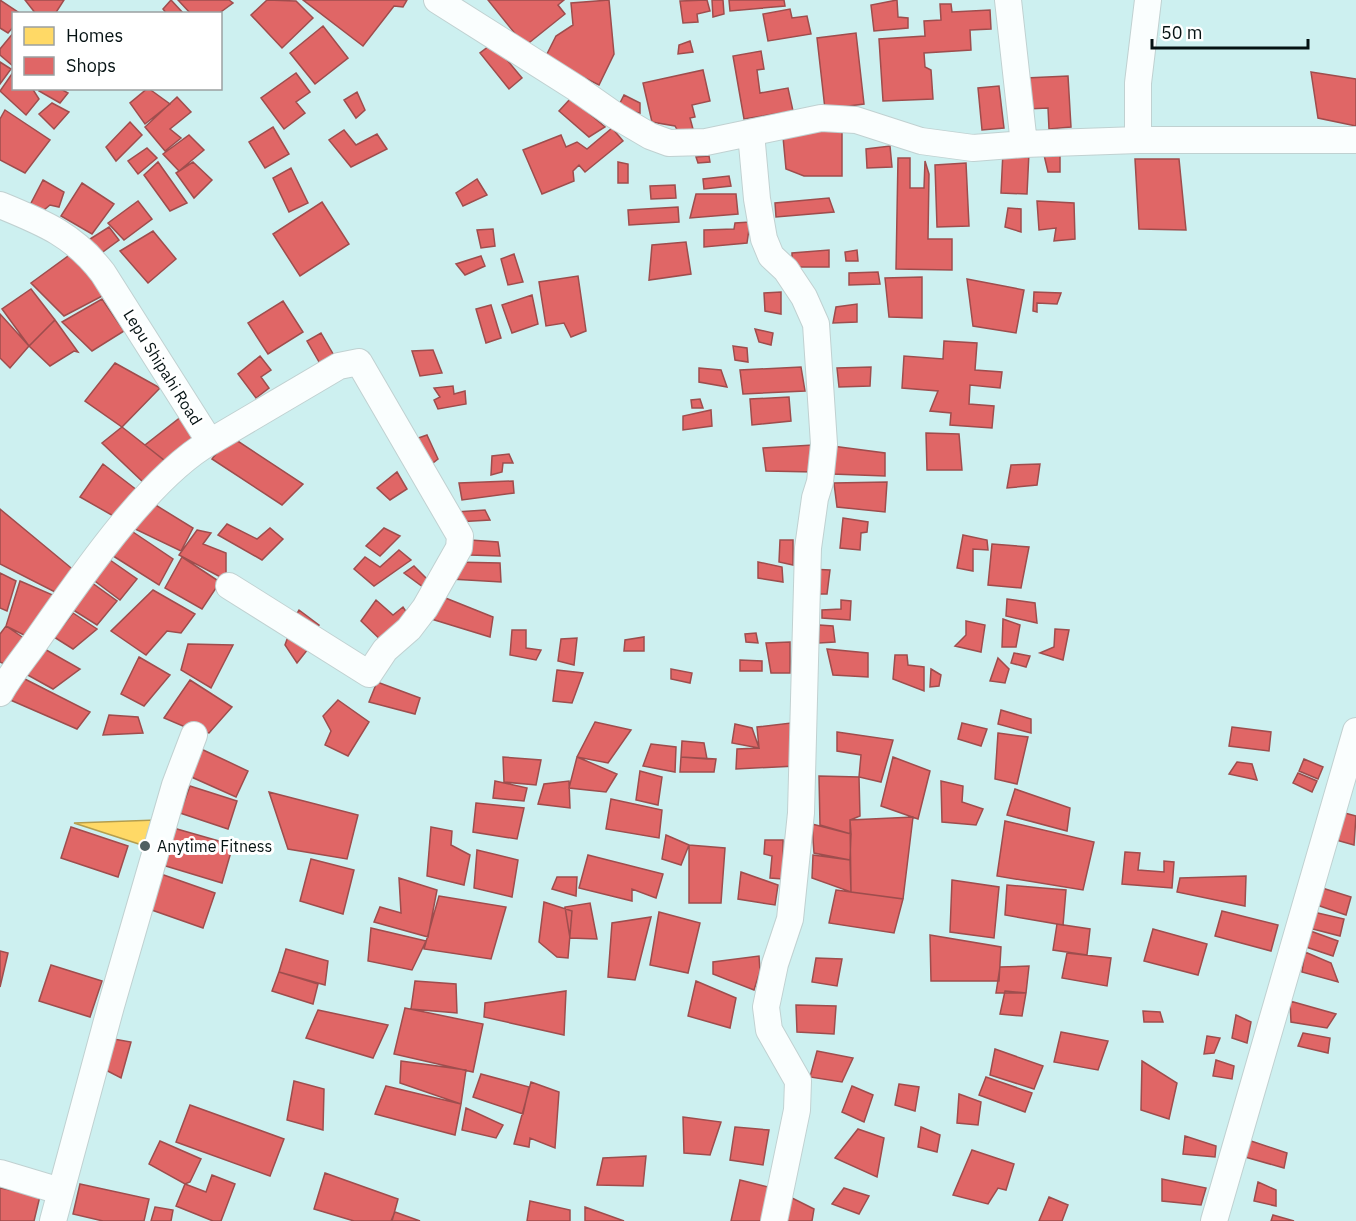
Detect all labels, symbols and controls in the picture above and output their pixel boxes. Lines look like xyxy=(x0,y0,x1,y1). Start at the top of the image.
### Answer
legend xyxy=(12,12,222,90)
scale bar xyxy=(1152,12,1308,50)
text: 50 m xyxy=(1161,21,1203,44)
text: Homes xyxy=(66,24,123,47)
text: Shops xyxy=(66,54,116,77)
street label: Lepu Shipahi Road xyxy=(119,305,207,429)
place label: Anytime Fitness xyxy=(157,836,272,856)
marker: Anytime Fitness xyxy=(138,839,152,853)

